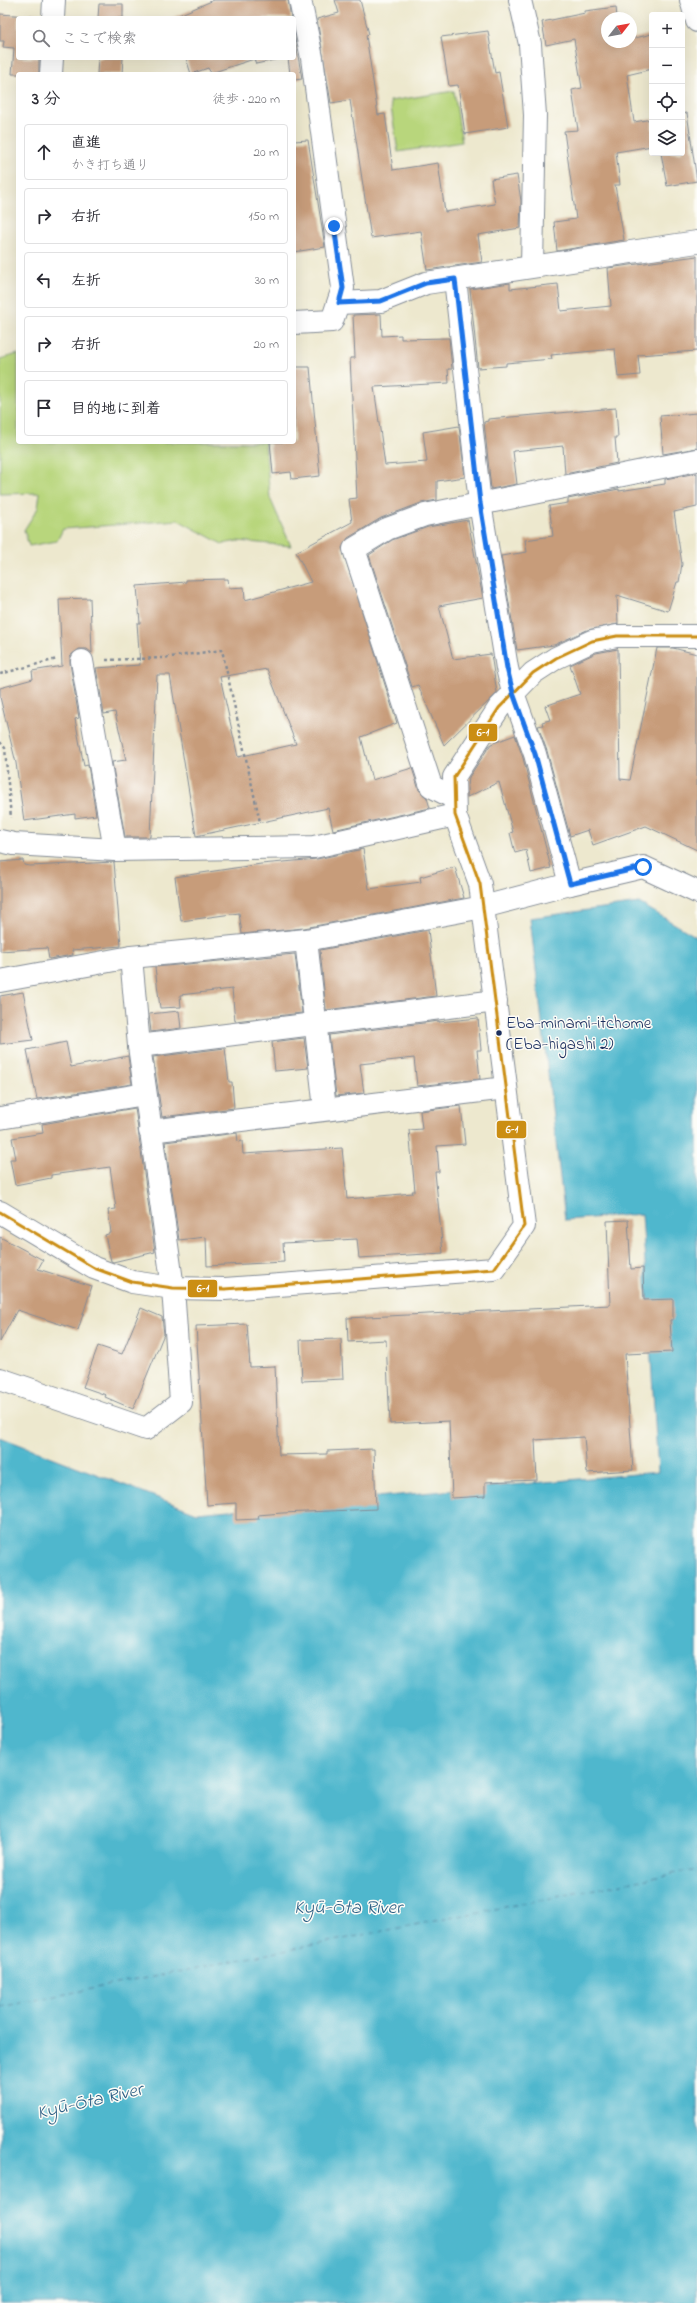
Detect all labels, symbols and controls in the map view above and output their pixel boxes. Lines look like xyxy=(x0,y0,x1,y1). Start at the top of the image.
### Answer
north arrow xyxy=(601,12,637,48)
map controls xyxy=(649,12,685,156)
button: + xyxy=(649,12,685,48)
search box xyxy=(16,16,296,60)
icon: search xyxy=(30,27,52,49)
text: ここで検索 xyxy=(62,28,137,50)
button: − xyxy=(649,48,685,84)
button: locate xyxy=(649,84,685,120)
text: 3 分 xyxy=(32,87,60,112)
text: 徒歩 · 220 m xyxy=(213,90,280,109)
button: layers xyxy=(649,120,685,156)
text: 直進 xyxy=(71,132,101,154)
icon: ahead xyxy=(33,141,55,163)
text: 20 m xyxy=(254,143,279,162)
text: かき打ち通り xyxy=(71,156,149,175)
icon: right xyxy=(33,205,55,227)
text: 右折 xyxy=(71,206,101,228)
text: 150 m xyxy=(248,207,279,226)
route end xyxy=(325,217,343,235)
icon: left xyxy=(33,269,55,291)
text: 左折 xyxy=(71,270,101,292)
text: 30 m xyxy=(255,271,279,290)
icon: right xyxy=(33,333,55,355)
text: 右折 xyxy=(71,334,101,356)
text: 20 m xyxy=(254,335,279,354)
icon: arrive xyxy=(33,397,55,419)
text: 目的地に到着 xyxy=(71,398,161,420)
line badge: 6-1 xyxy=(468,723,498,742)
text: 6-1 xyxy=(476,725,490,741)
route start xyxy=(634,858,652,876)
place label: Eba-minami-itchome (Eba-higashi 2) xyxy=(506,1011,652,1059)
marker: Eba-minami-itchome (Eba-higashi 2) xyxy=(494,1028,504,1038)
line badge: 6-1 xyxy=(496,1120,527,1139)
text: 6-1 xyxy=(505,1122,519,1138)
line badge: 6-1 xyxy=(187,1279,218,1298)
text: 6-1 xyxy=(196,1281,210,1297)
water label: Kyū-Ōta River xyxy=(294,1895,404,1922)
water label: Kyū-Ōta River xyxy=(34,2076,148,2127)

